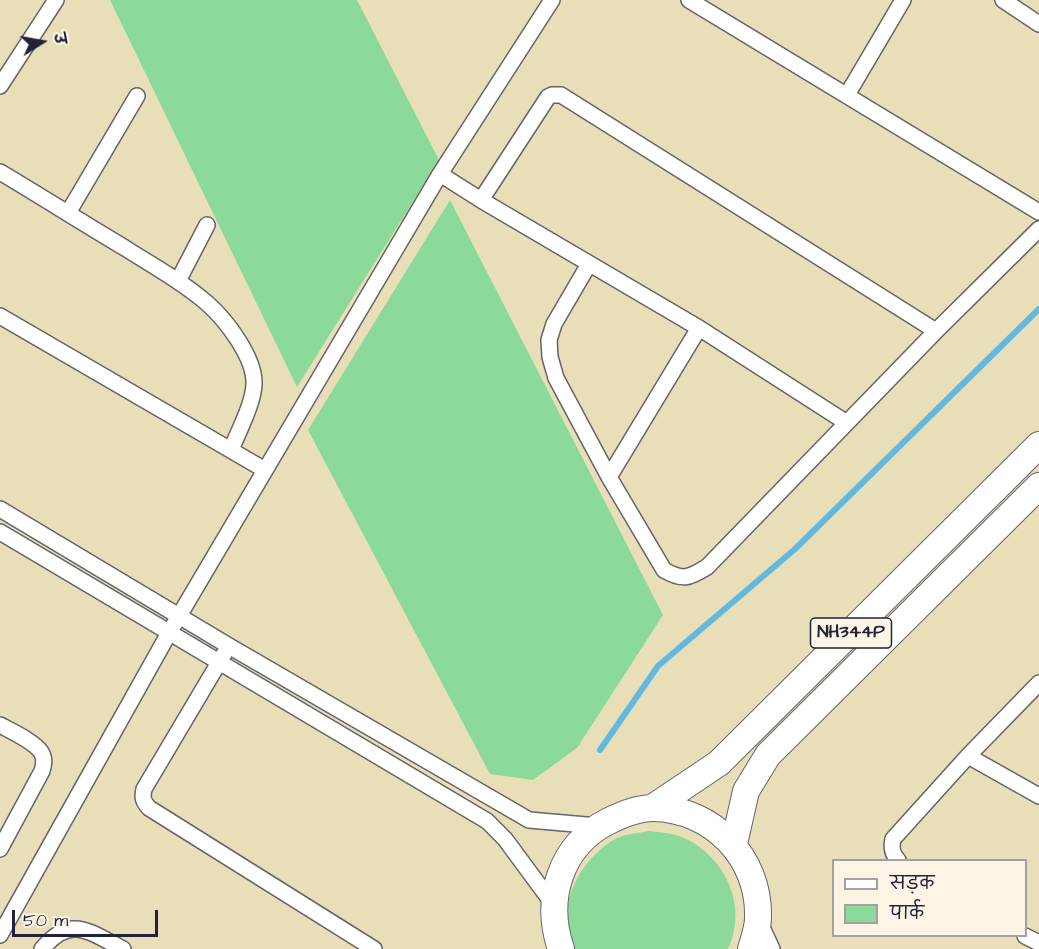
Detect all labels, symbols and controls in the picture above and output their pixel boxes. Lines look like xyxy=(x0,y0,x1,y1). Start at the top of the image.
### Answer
north arrow xyxy=(12,12,72,72)
text: उ xyxy=(48,31,71,46)
road number: NH344P xyxy=(810,618,892,648)
legend xyxy=(832,859,1027,937)
text: सड़क xyxy=(890,871,934,896)
scale bar xyxy=(15,898,160,936)
text: पार्क xyxy=(890,901,924,926)
text: 50 m xyxy=(23,908,68,933)

